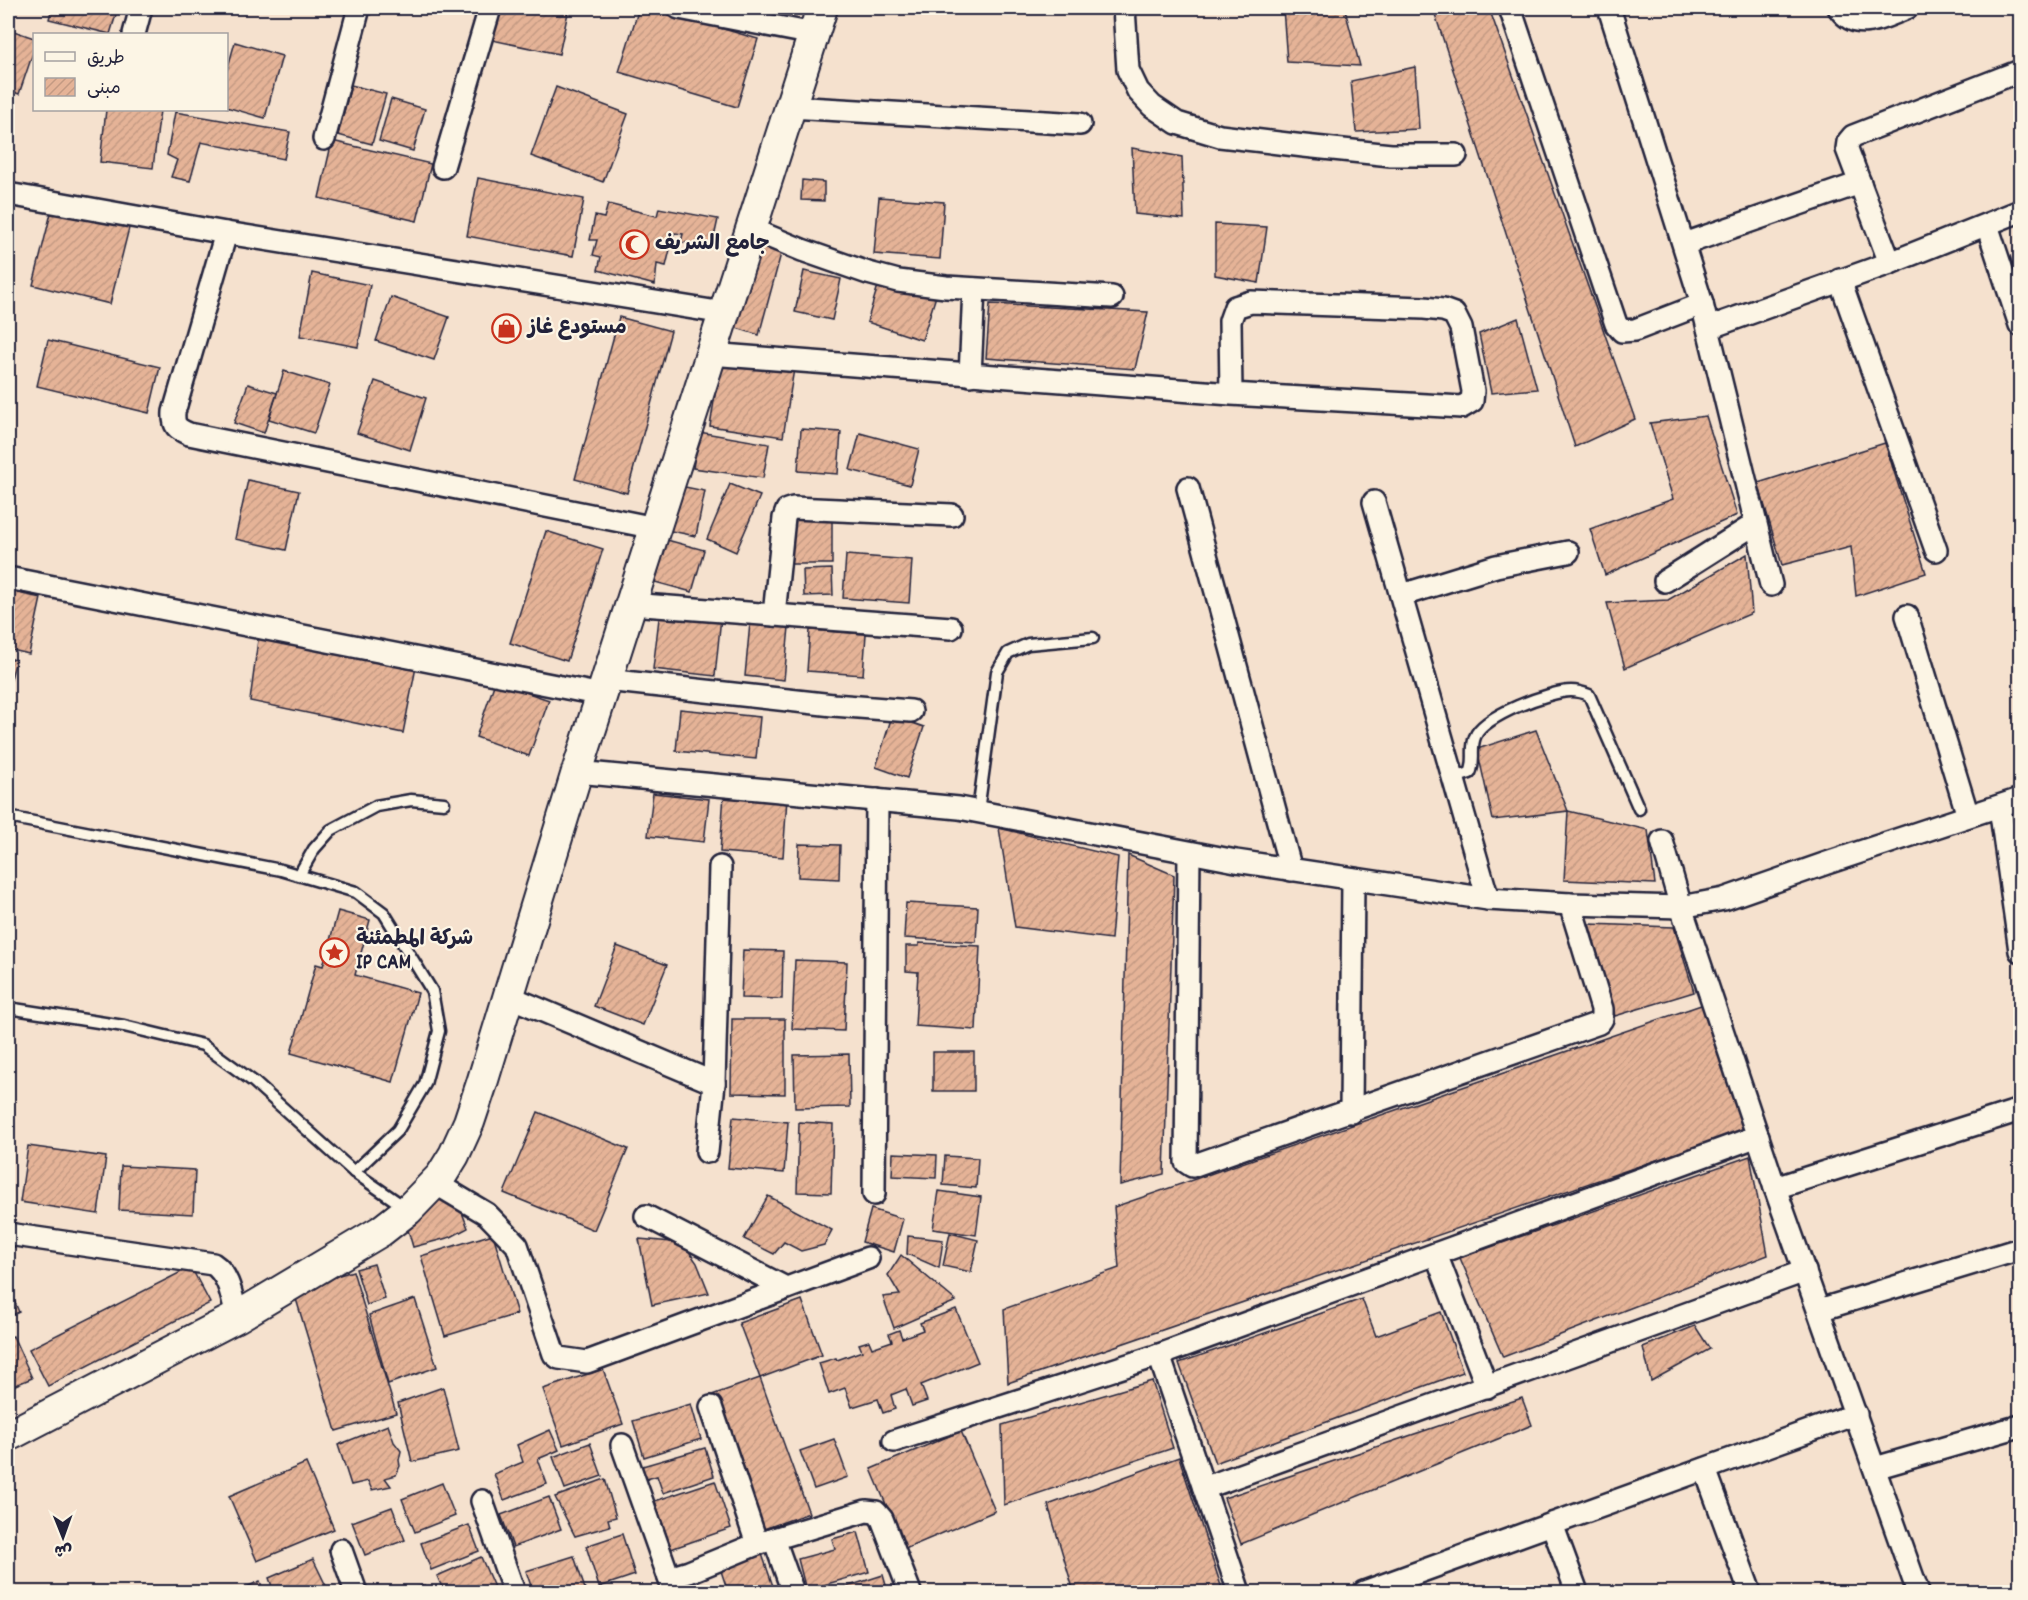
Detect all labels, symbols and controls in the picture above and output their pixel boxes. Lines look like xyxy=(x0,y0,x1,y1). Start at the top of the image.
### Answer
legend xyxy=(33,33,228,111)
text: طريق xyxy=(87,47,125,72)
text: مبنى xyxy=(87,77,121,102)
mosque icon: جامع الشريف xyxy=(618,229,650,261)
place label: جامع الشريف xyxy=(655,230,769,260)
shop icon: مستودع غاز xyxy=(491,313,523,345)
place label: مستودع غاز xyxy=(526,314,627,344)
place label: شركة المطمئنة IP CAM xyxy=(356,925,473,979)
place icon: شركة المطمئنة IP CAM xyxy=(319,936,351,968)
north arrow xyxy=(33,1507,93,1567)
text: ش xyxy=(54,1538,72,1561)

